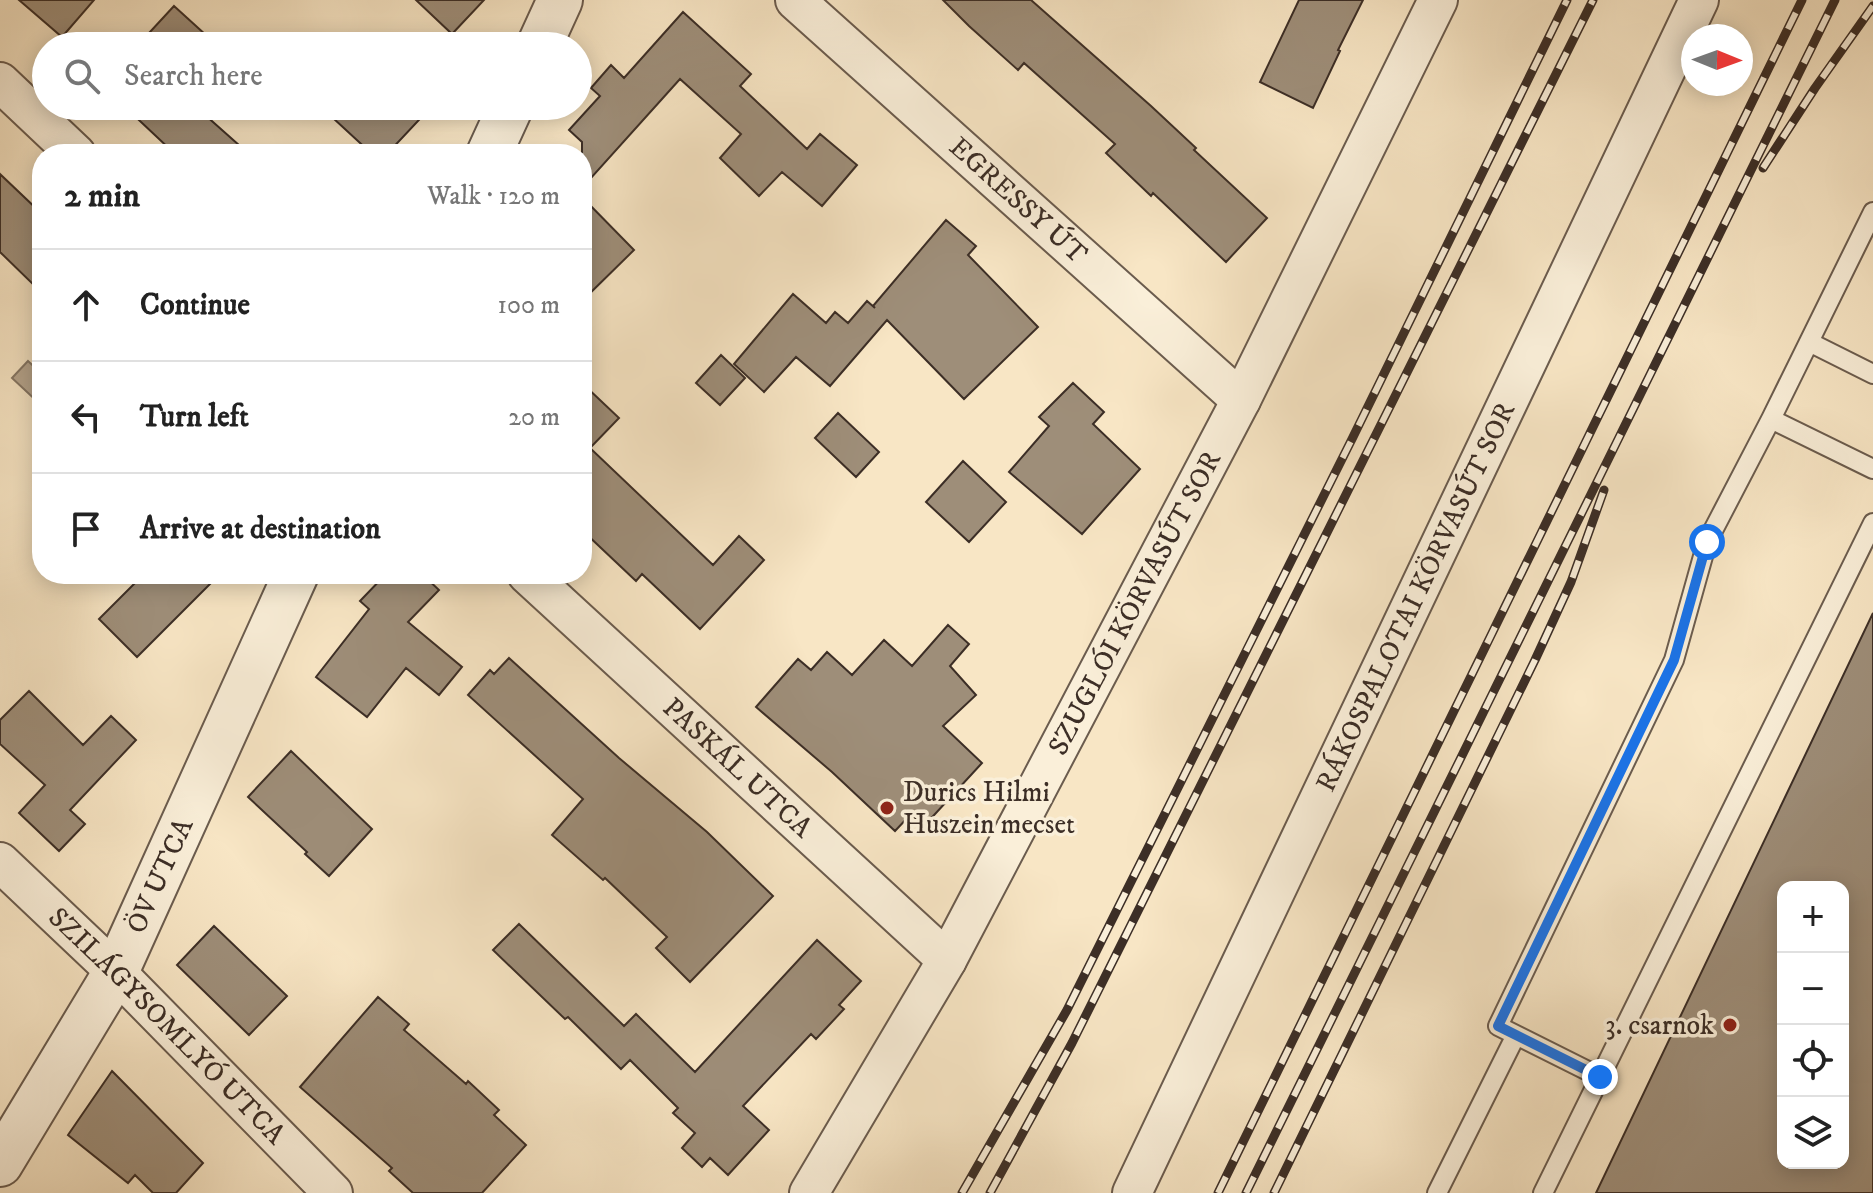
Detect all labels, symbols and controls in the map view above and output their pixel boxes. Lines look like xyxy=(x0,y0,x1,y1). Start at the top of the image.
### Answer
north arrow xyxy=(1681,24,1753,96)
search box xyxy=(32,32,592,120)
icon: search xyxy=(60,54,104,98)
text: Search here xyxy=(124,58,263,95)
street label: EGRESSY ÚT xyxy=(942,129,1095,271)
text: 2 min xyxy=(64,175,140,217)
text: Walk · 120 m xyxy=(427,180,560,213)
icon: ahead xyxy=(64,283,108,327)
text: Continue xyxy=(140,287,250,324)
text: 100 m xyxy=(497,289,560,322)
icon: left xyxy=(64,395,108,439)
street label: RÁKOSPALOTAI KÖRVASÚT SOR xyxy=(1308,396,1523,797)
text: Turn left xyxy=(140,399,249,436)
text: 20 m xyxy=(508,401,560,434)
street label: SZUGLÓI KÖRVASÚT SOR xyxy=(1040,445,1229,761)
icon: arrive xyxy=(64,507,108,551)
text: Arrive at destination xyxy=(140,511,381,548)
route start xyxy=(1689,524,1725,560)
street label: PASKÁL UTCA xyxy=(655,690,821,846)
place label: Durics Hilmi Huszein mecset xyxy=(903,775,1075,842)
marker: Durics Hilmi Huszein mecset xyxy=(878,799,896,817)
street label: ÖV UTCA xyxy=(118,812,201,939)
map controls xyxy=(1777,881,1849,1169)
button: + xyxy=(1777,881,1849,953)
street label: SZILÁGYSOMLYÓ UTCA xyxy=(41,900,294,1153)
button: − xyxy=(1777,953,1849,1025)
place label: 3. csarnok xyxy=(1605,1008,1714,1043)
marker: 3. csarnok xyxy=(1721,1016,1739,1034)
button: locate xyxy=(1777,1025,1849,1097)
route end xyxy=(1582,1059,1618,1095)
button: layers xyxy=(1777,1097,1849,1169)

